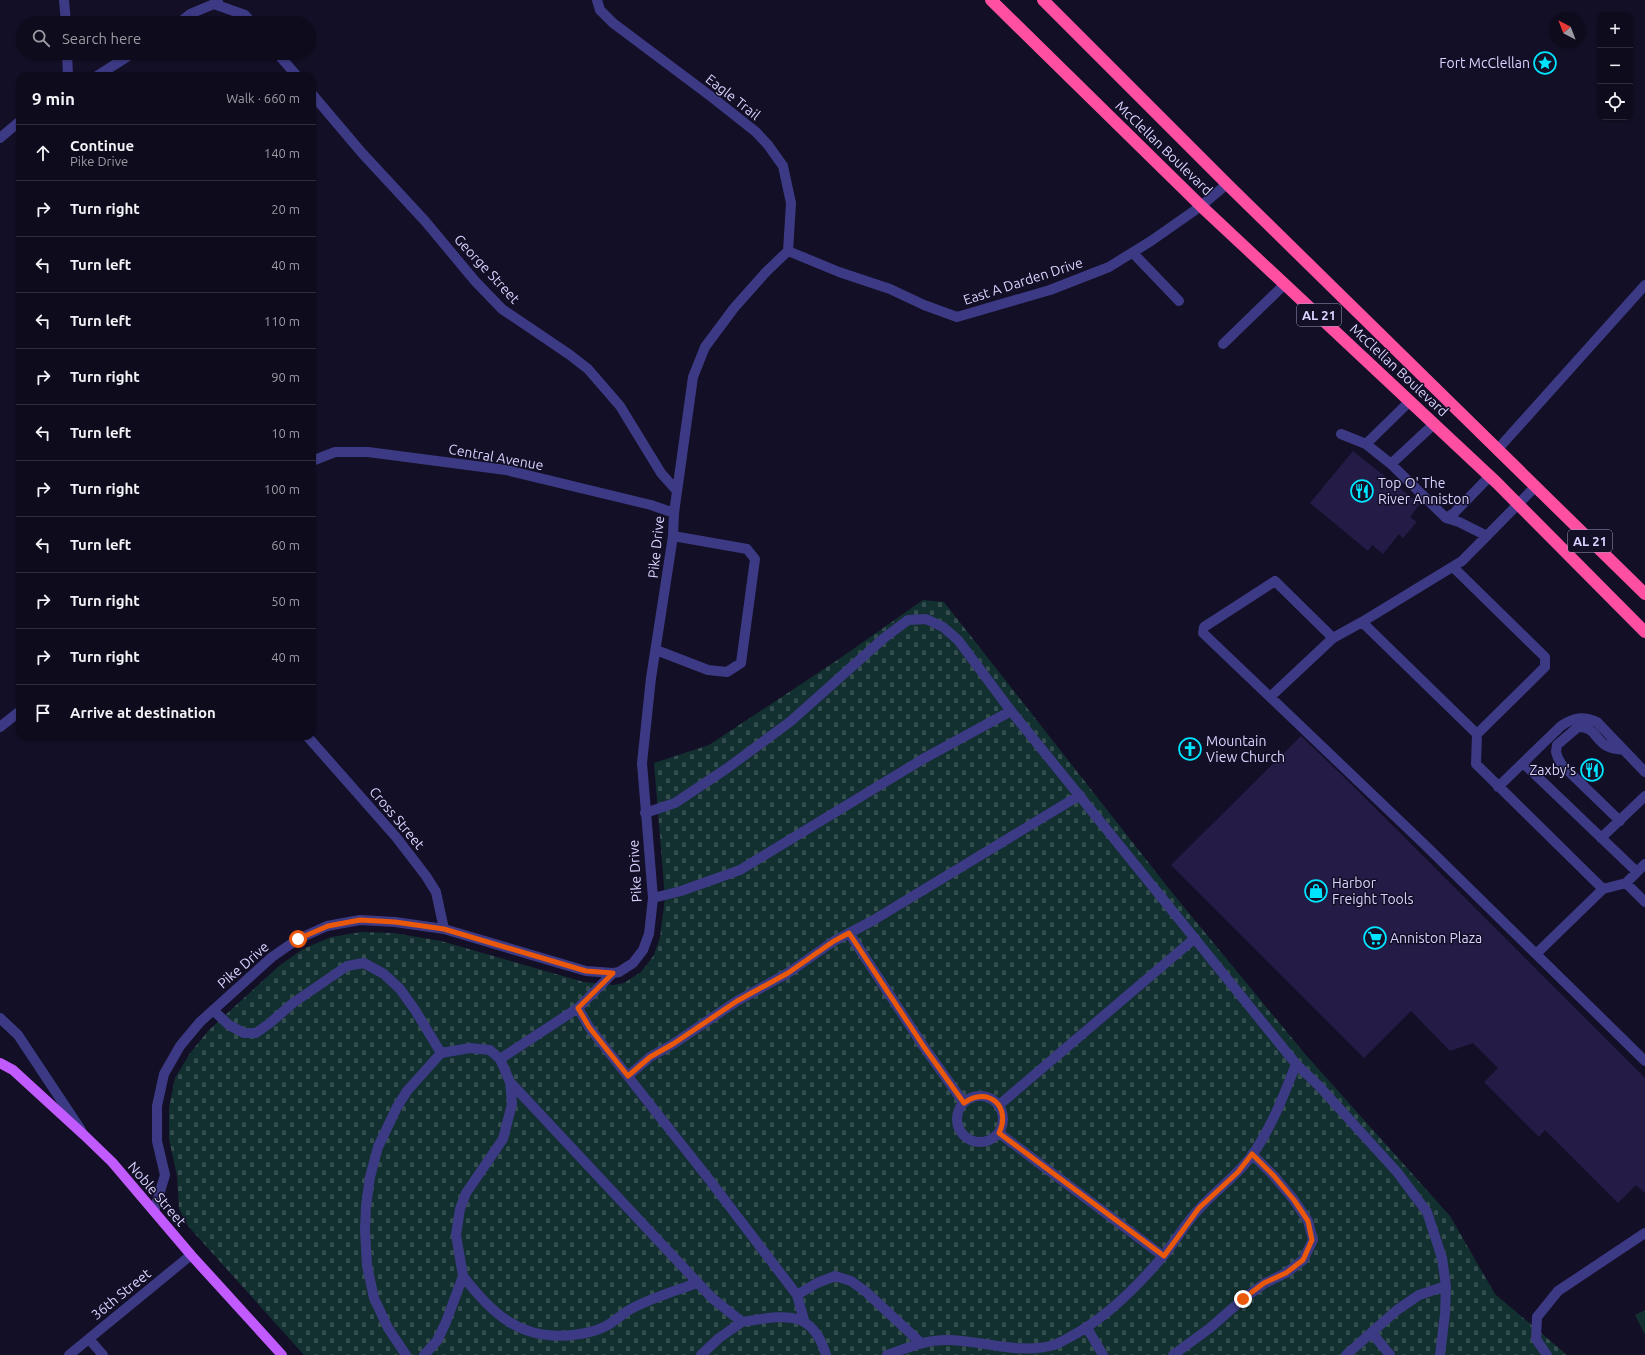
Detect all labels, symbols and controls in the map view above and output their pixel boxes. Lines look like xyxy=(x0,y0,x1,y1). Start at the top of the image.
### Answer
north arrow xyxy=(1549,12,1585,48)
map controls xyxy=(1597,12,1633,120)
button: + xyxy=(1597,12,1633,48)
search box xyxy=(16,16,316,60)
icon: search xyxy=(30,27,52,49)
text: Search here xyxy=(62,30,141,47)
button: − xyxy=(1597,48,1633,84)
place icon: Fort McClellan xyxy=(1532,50,1558,76)
place label: Fort McClellan xyxy=(1439,55,1530,71)
street label: Eagle Trail xyxy=(703,71,764,123)
button: locate xyxy=(1597,84,1633,120)
text: 9 min xyxy=(32,89,75,108)
text: Walk · 660 m xyxy=(226,91,300,105)
street label: McClellan Boulevard xyxy=(1112,98,1216,198)
text: Continue xyxy=(70,137,134,154)
icon: ahead xyxy=(32,142,54,164)
text: 140 m xyxy=(264,146,300,160)
text: Pike Drive xyxy=(70,154,128,168)
icon: right xyxy=(32,198,54,220)
text: Turn right xyxy=(70,200,140,217)
text: 20 m xyxy=(271,202,300,216)
street label: George Street xyxy=(451,231,523,307)
icon: left xyxy=(32,254,54,276)
street label: East A Darden Drive xyxy=(961,254,1085,308)
text: Turn left xyxy=(70,256,131,273)
text: 40 m xyxy=(271,258,300,272)
road number: AL 21 xyxy=(1297,304,1341,326)
icon: left xyxy=(32,310,54,332)
text: Turn left xyxy=(70,312,131,329)
text: 110 m xyxy=(264,314,300,328)
street label: McClellan Boulevard xyxy=(1347,320,1451,420)
icon: right xyxy=(32,366,54,388)
text: Turn right xyxy=(70,368,140,385)
text: 90 m xyxy=(271,370,300,384)
icon: left xyxy=(32,422,54,444)
text: Turn left xyxy=(70,424,131,441)
text: 10 m xyxy=(271,426,300,440)
street label: Central Avenue xyxy=(447,441,545,473)
place label: Top O' The River Anniston xyxy=(1378,475,1469,507)
icon: right xyxy=(32,478,54,500)
restaurant icon: Top O' The River Anniston xyxy=(1349,478,1375,504)
text: Turn right xyxy=(70,480,140,497)
text: 100 m xyxy=(264,482,300,496)
street label: Pike Drive xyxy=(645,515,667,579)
road number: AL 21 xyxy=(1568,530,1612,552)
icon: left xyxy=(32,534,54,556)
text: Turn left xyxy=(70,536,131,553)
text: 60 m xyxy=(271,538,300,552)
icon: right xyxy=(32,590,54,612)
text: Turn right xyxy=(70,592,140,609)
text: 50 m xyxy=(271,594,300,608)
icon: right xyxy=(32,646,54,668)
text: Turn right xyxy=(70,648,140,665)
text: 40 m xyxy=(271,650,300,664)
icon: arrive xyxy=(32,702,54,724)
text: Arrive at destination xyxy=(70,704,216,721)
place label: Mountain View Church xyxy=(1206,733,1285,765)
church icon: Mountain View Church xyxy=(1177,736,1203,762)
restaurant icon: Zaxby's xyxy=(1579,757,1605,783)
place label: Zaxby's xyxy=(1529,762,1576,778)
street label: Cross Street xyxy=(366,784,428,853)
street label: Pike Drive xyxy=(625,839,645,903)
place label: Harbor Freight Tools xyxy=(1332,875,1414,907)
shop icon: Harbor Freight Tools xyxy=(1303,878,1329,904)
supermarket icon: Anniston Plaza xyxy=(1362,925,1388,951)
route start xyxy=(289,930,307,948)
place label: Anniston Plaza xyxy=(1390,930,1482,946)
street label: Pike Drive xyxy=(214,938,272,992)
street label: Noble Street xyxy=(125,1159,190,1230)
street label: 36th Street xyxy=(88,1265,154,1323)
route end xyxy=(1234,1290,1252,1308)

